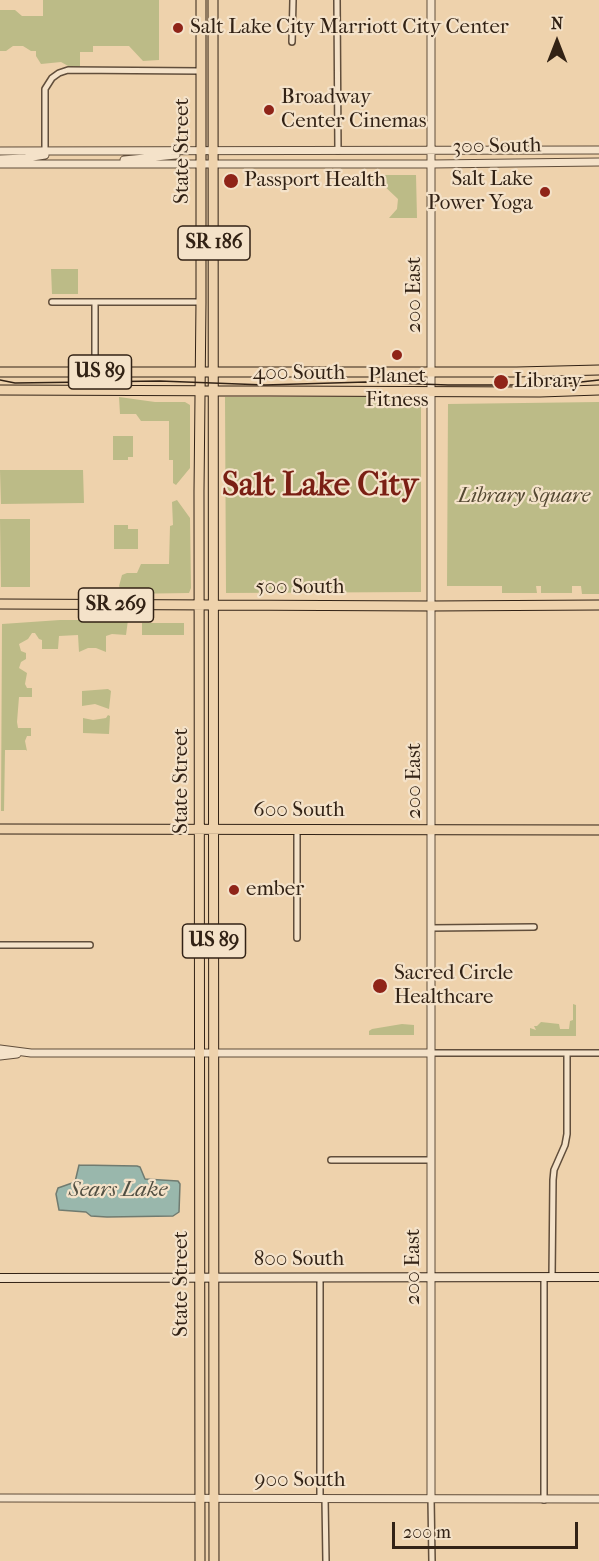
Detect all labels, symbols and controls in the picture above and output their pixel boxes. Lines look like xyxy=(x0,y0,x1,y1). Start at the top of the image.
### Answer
north arrow xyxy=(527,12,587,72)
text: N xyxy=(551,14,563,33)
place label: Salt Lake City Marriott City Center xyxy=(190,15,509,41)
marker: Salt Lake City Marriott City Center xyxy=(171,21,185,35)
place label: Broadway Center Cinemas xyxy=(281,85,426,135)
street label: State Street xyxy=(170,98,196,204)
marker: Broadway Center Cinemas xyxy=(262,103,276,117)
street label: 300 South xyxy=(452,134,542,160)
place label: Salt Lake Power Yoga xyxy=(428,167,533,217)
place label: Passport Health xyxy=(244,168,386,194)
marker: Passport Health xyxy=(222,172,240,190)
marker: Salt Lake Power Yoga xyxy=(538,185,552,199)
road number: SR 186 xyxy=(178,226,250,260)
street label: 200 East xyxy=(402,257,428,333)
marker: Planet Fitness xyxy=(390,348,404,362)
road number: US 89 xyxy=(68,355,132,389)
street label: 400 South xyxy=(253,361,345,387)
place label: Planet Fitness xyxy=(366,364,428,414)
place label: Library xyxy=(514,369,582,395)
marker: Library xyxy=(492,373,510,391)
district label: Salt Lake City xyxy=(222,467,418,507)
park label: Library Square xyxy=(458,484,590,510)
street label: 500 South xyxy=(255,575,345,601)
road number: SR 269 xyxy=(78,588,154,622)
street label: State Street xyxy=(169,728,195,834)
street label: 200 East xyxy=(402,743,428,819)
street label: 600 South xyxy=(253,798,345,824)
place label: ember xyxy=(246,877,304,903)
marker: ember xyxy=(227,883,241,897)
road number: US 89 xyxy=(182,924,246,958)
place label: Sacred Circle Healthcare xyxy=(394,961,513,1011)
marker: Sacred Circle Healthcare xyxy=(371,977,389,995)
water label: Sears Lake xyxy=(69,1178,167,1204)
street label: 200 East xyxy=(401,1229,427,1305)
street label: State Street xyxy=(169,1231,195,1337)
street label: 800 South xyxy=(254,1247,344,1273)
street label: 900 South xyxy=(254,1468,346,1494)
scale bar xyxy=(395,1510,581,1548)
text: 200 m xyxy=(403,1522,451,1543)

